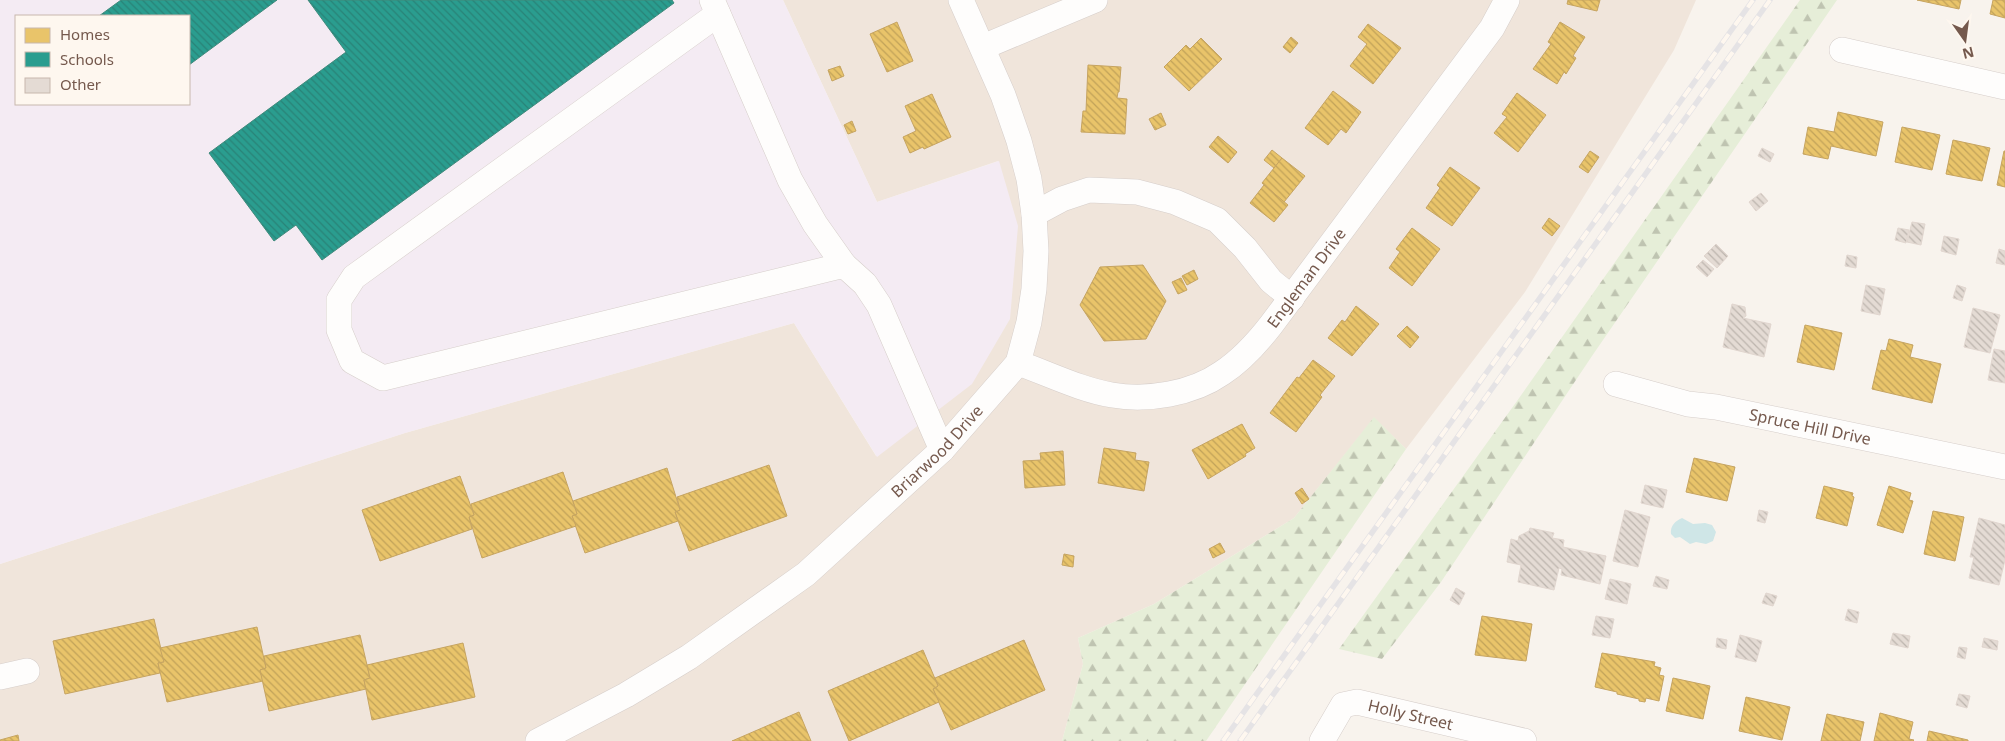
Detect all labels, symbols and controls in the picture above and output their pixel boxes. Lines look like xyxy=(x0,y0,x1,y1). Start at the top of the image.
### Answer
legend xyxy=(15,15,190,105)
north arrow xyxy=(1940,15,1990,65)
text: Homes xyxy=(60,24,110,44)
text: N xyxy=(1960,43,1976,64)
text: Schools xyxy=(60,49,114,69)
text: Other xyxy=(60,74,101,94)
street label: Engleman Drive xyxy=(1262,223,1351,332)
street label: Briarwood Drive xyxy=(886,400,988,502)
street label: Spruce Hill Drive xyxy=(1747,403,1873,450)
street label: Holly Street xyxy=(1366,694,1456,735)

